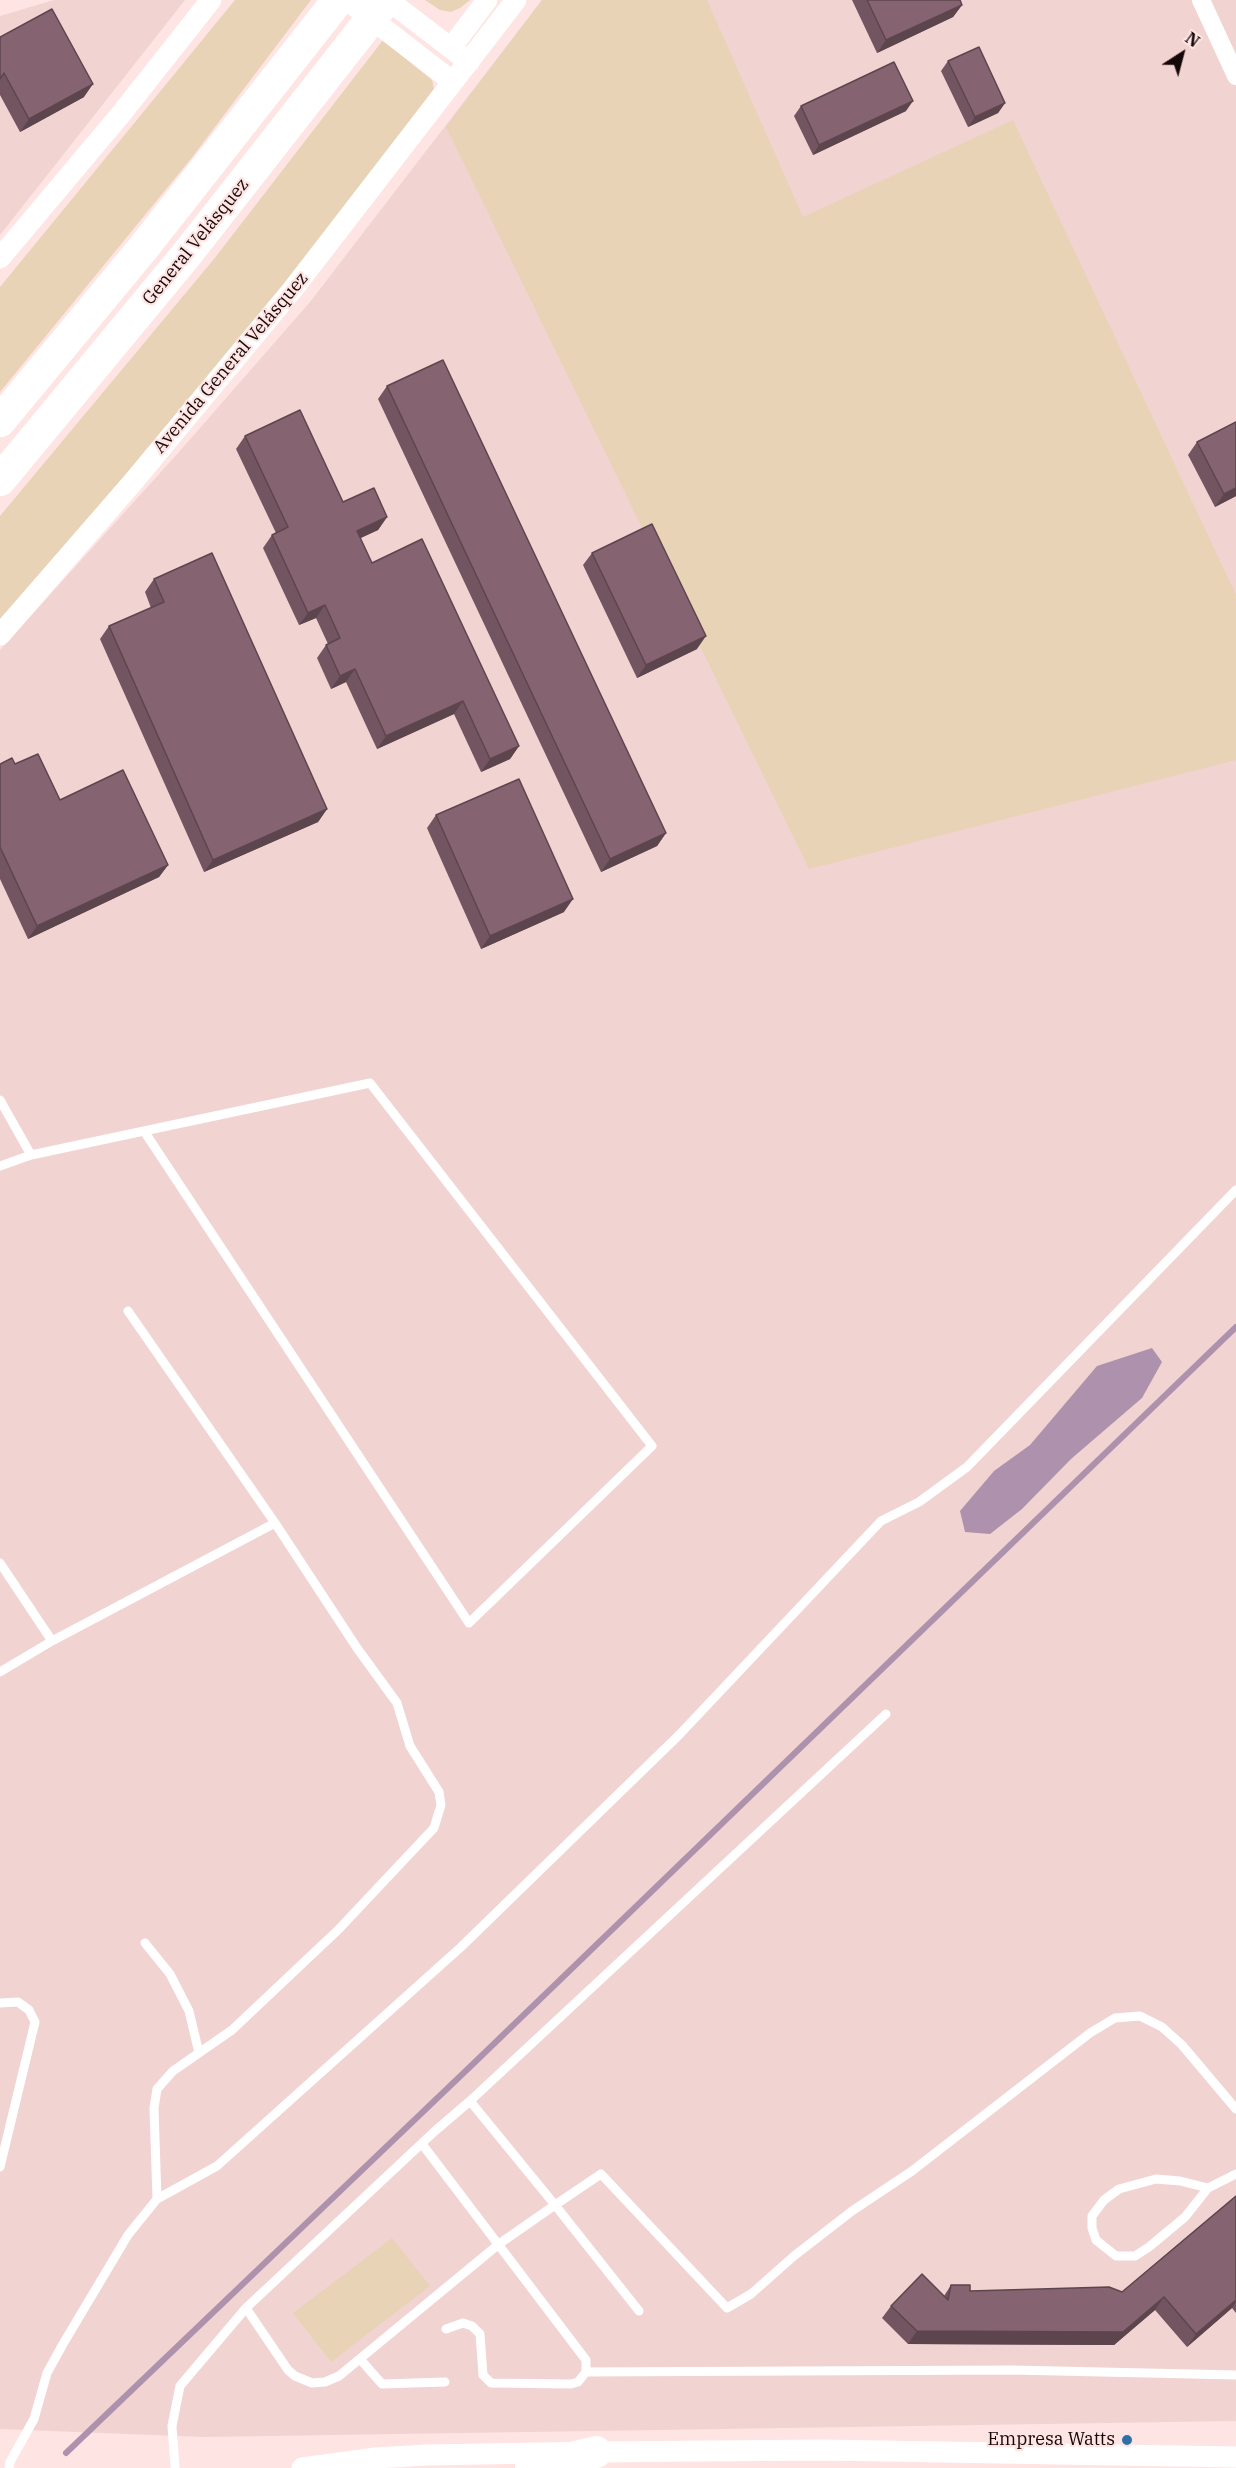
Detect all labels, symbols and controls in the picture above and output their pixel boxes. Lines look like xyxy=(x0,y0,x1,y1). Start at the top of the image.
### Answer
north arrow xyxy=(1152,24,1212,84)
text: N xyxy=(1182,28,1204,51)
street label: General Velásquez xyxy=(138,174,254,310)
street label: Avenida General Velásquez xyxy=(149,268,313,458)
place label: Empresa Watts xyxy=(988,2429,1115,2451)
marker: Empresa Watts xyxy=(1120,2433,1134,2447)

